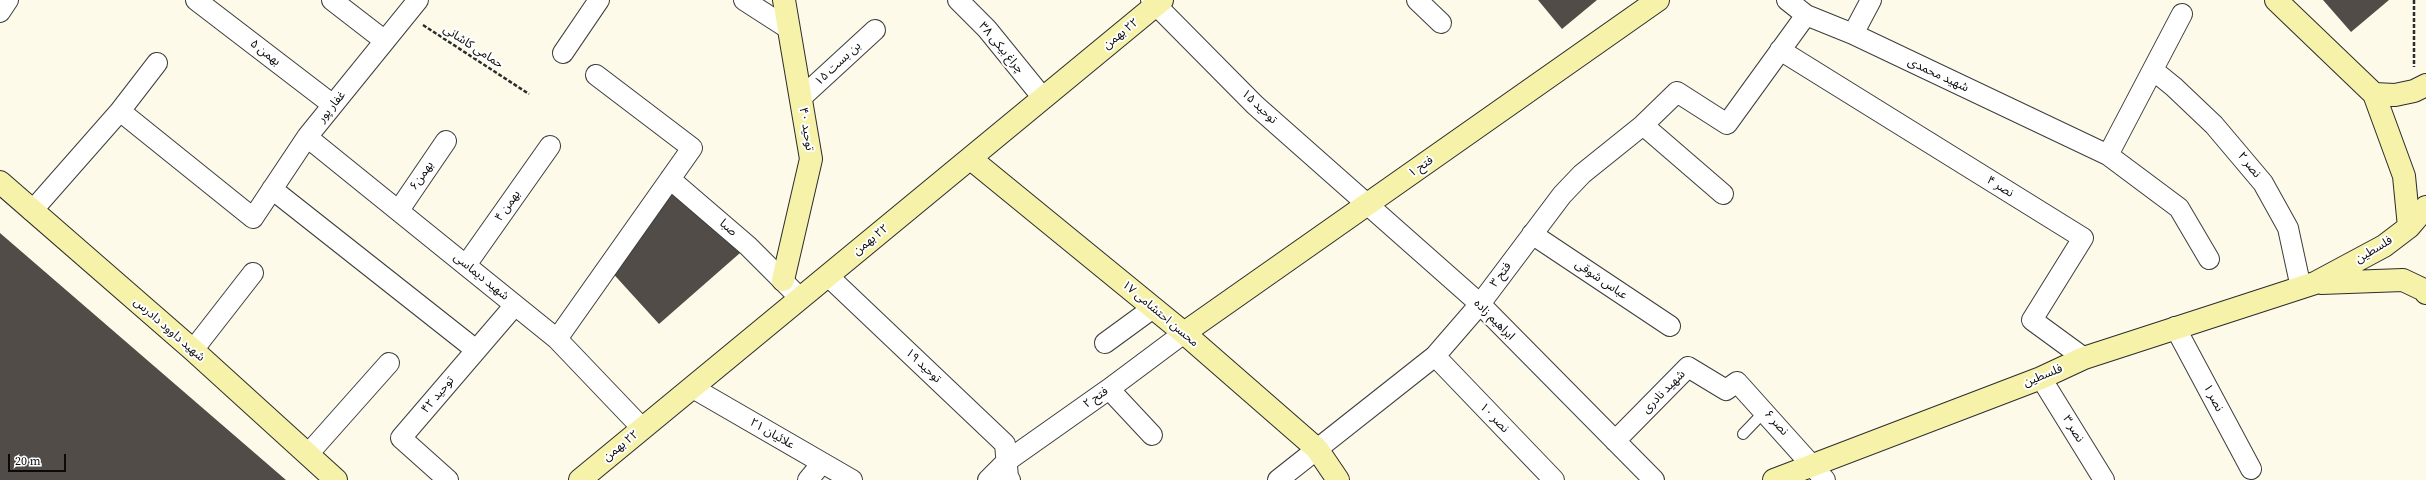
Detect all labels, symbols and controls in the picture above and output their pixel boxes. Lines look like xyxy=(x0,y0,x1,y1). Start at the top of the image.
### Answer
street label: ٢٢ بهمن xyxy=(1100,15,1142,53)
street label: چراغ بیکی ۳۸ xyxy=(975,19,1027,77)
street label: حمامی کاشانی xyxy=(440,22,506,72)
street label: بهمن ۵ xyxy=(247,37,283,69)
street label: بن بست ۱۵ xyxy=(812,39,864,89)
street label: شهید محمدی xyxy=(1905,55,1971,95)
street label: توحید ۱۵ xyxy=(1238,87,1280,127)
street label: غفار پور xyxy=(315,88,349,126)
street label: توحید ۴۰ xyxy=(795,106,817,152)
street label: نصر ۲ xyxy=(2234,149,2264,181)
street label: فتح ۱ xyxy=(1406,153,1436,181)
street label: بهمن۶ xyxy=(407,159,437,193)
street label: نصر ۴ xyxy=(1984,173,2016,201)
street label: بهمن ۴ xyxy=(492,188,524,224)
street label: صبا xyxy=(716,217,740,239)
street label: ٢٢ بهمن xyxy=(850,221,892,259)
street label: فلسطین xyxy=(2353,233,2395,267)
street label: شهید دیماسی xyxy=(450,250,512,304)
street label: عباس شوقی xyxy=(1572,257,1630,303)
street label: فتح ۳ xyxy=(1487,260,1515,290)
street label: محسن احتشامی ۱۷ xyxy=(1119,278,1201,350)
street label: شهید داوود دادرس xyxy=(130,295,208,365)
street label: ابراهیم زاده xyxy=(1471,297,1517,343)
street label: توحید ۱۹ xyxy=(902,346,944,386)
street label: فلسطین xyxy=(2021,362,2065,390)
street label: شهید نادری xyxy=(1639,367,1689,417)
street label: توحید ۴۲ xyxy=(418,374,458,416)
street label: نصر ۱ xyxy=(2200,382,2226,414)
street label: فتح ۲ xyxy=(1081,384,1111,412)
street label: نصر ۱۰ xyxy=(1476,400,1512,436)
street label: نصر ۶ xyxy=(1761,407,1791,439)
street label: نصر ۳ xyxy=(2059,413,2087,445)
street label: علائیان ۲۱ xyxy=(747,415,797,453)
street label: ٢٢ بهمن xyxy=(600,427,642,465)
scale bar xyxy=(10,446,68,472)
text: 20 m xyxy=(15,453,41,469)

